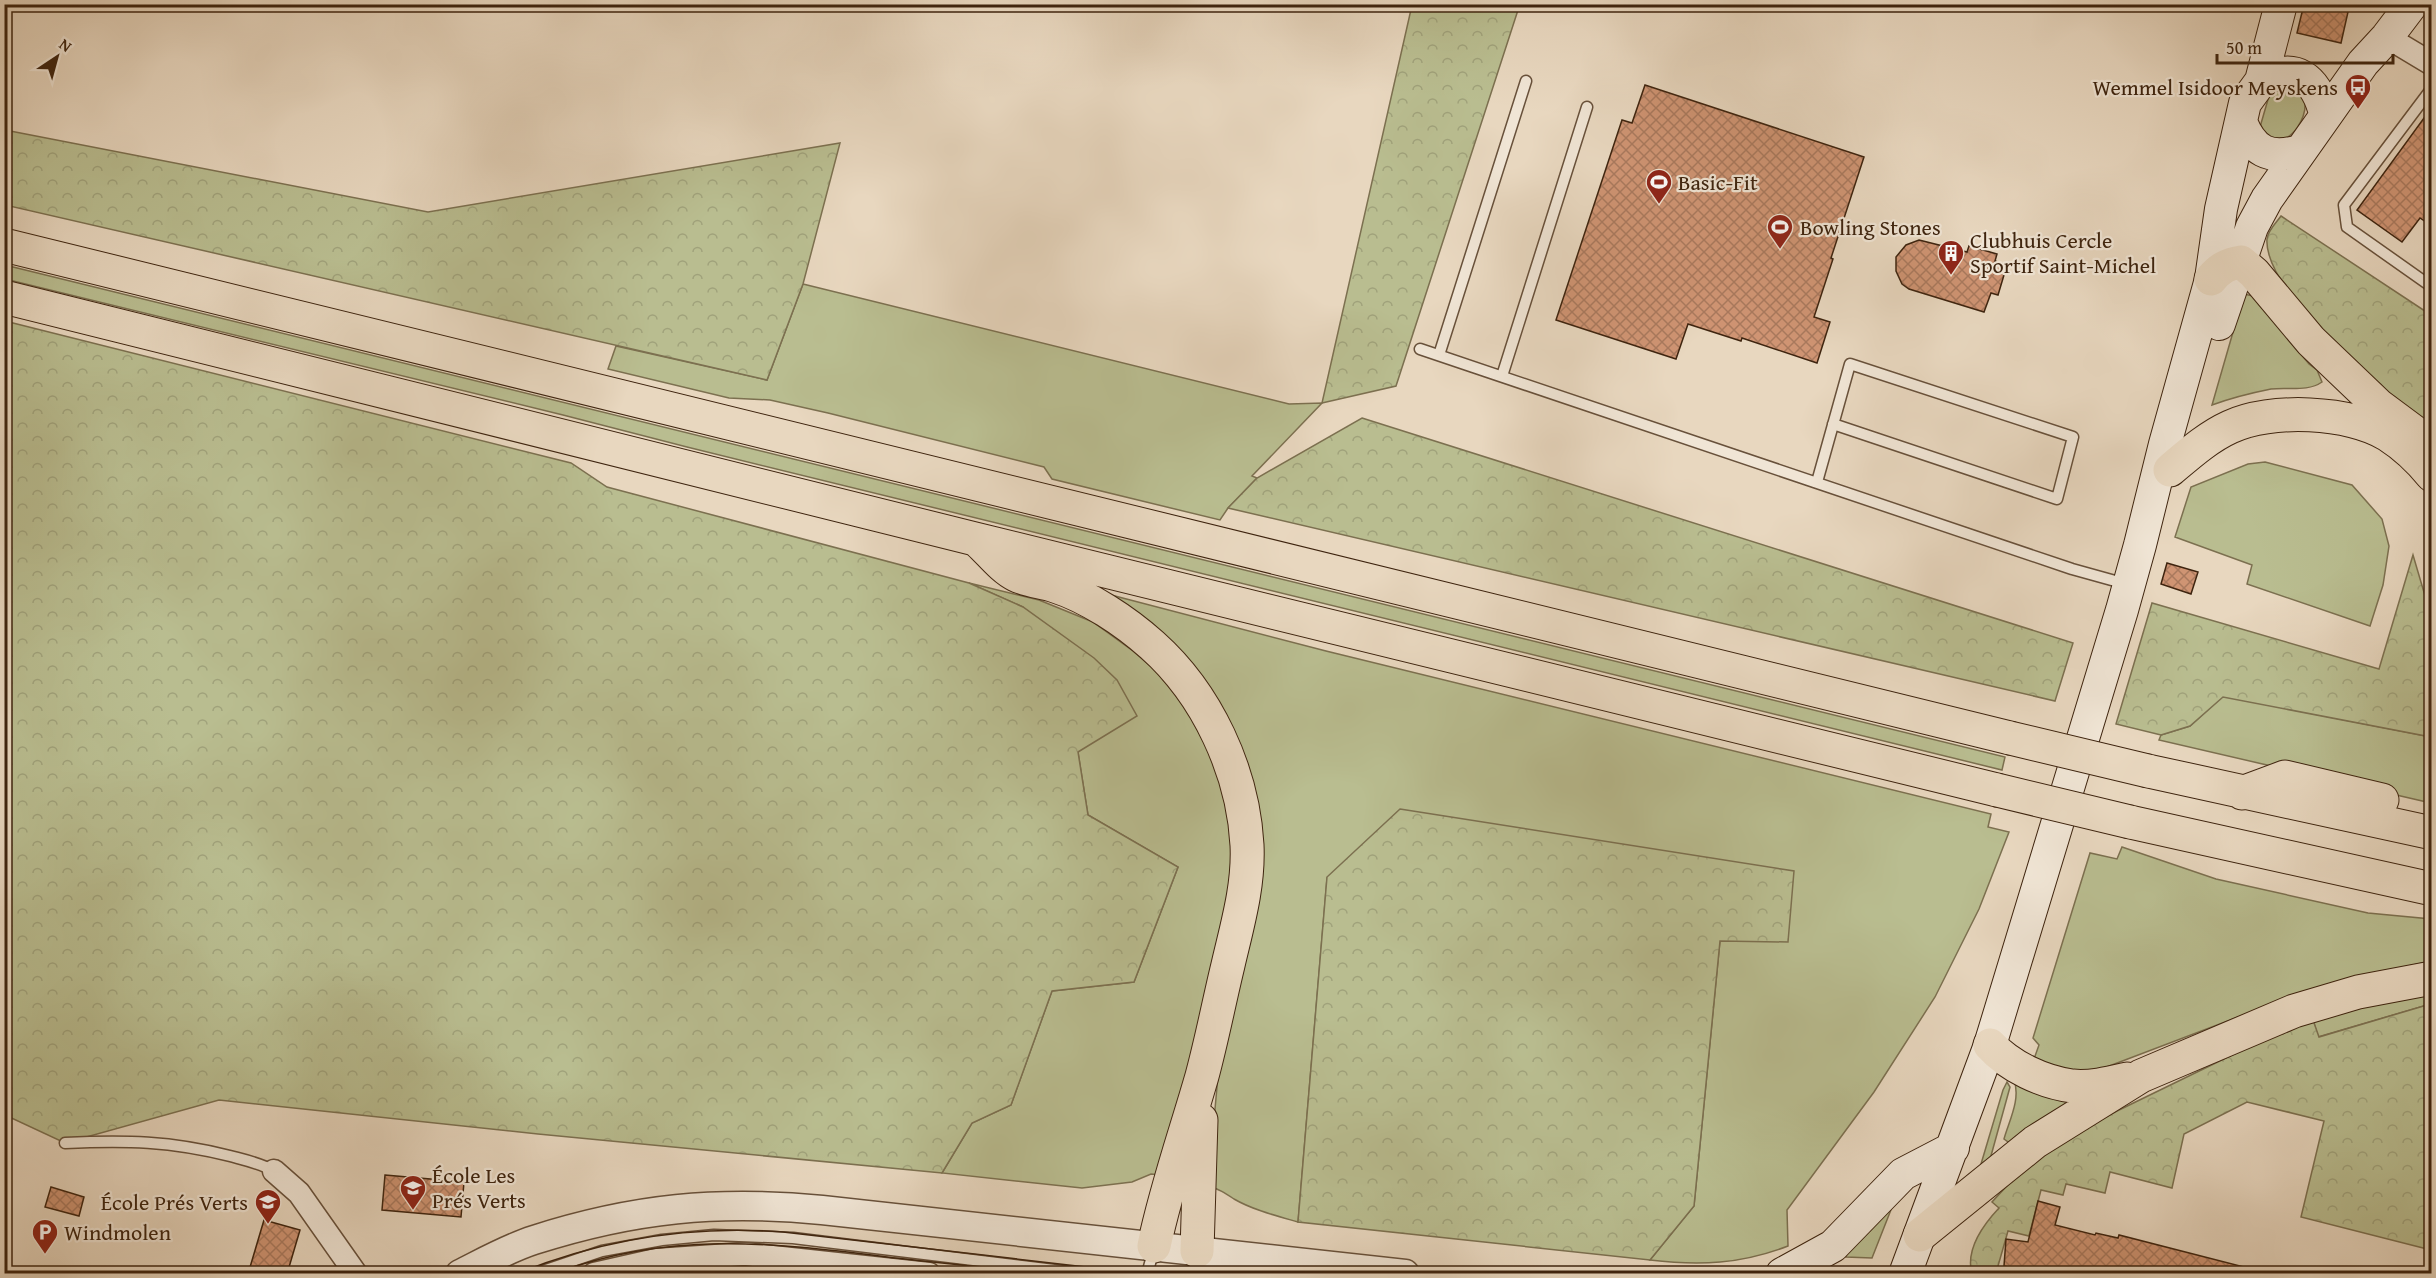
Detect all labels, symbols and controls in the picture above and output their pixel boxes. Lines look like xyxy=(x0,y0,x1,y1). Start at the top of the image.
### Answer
north arrow xyxy=(27,27,87,87)
scale bar xyxy=(2217,27,2392,65)
text: N xyxy=(54,32,77,58)
text: 50 m xyxy=(2226,34,2262,61)
place label: Wemmel Isidoor Meyskens xyxy=(2093,71,2338,103)
bus stop icon: Wemmel Isidoor Meyskens xyxy=(2343,72,2373,110)
place label: Basic-Fit xyxy=(1678,166,1758,198)
sports icon: Basic-Fit xyxy=(1644,167,1674,205)
place label: Bowling Stones xyxy=(1800,211,1941,243)
sports icon: Bowling Stones xyxy=(1765,212,1795,250)
place label: Clubhuis Cercle Sportif Saint-Michel xyxy=(1970,224,2156,281)
building icon: Clubhuis Cercle Sportif Saint-Michel xyxy=(1936,238,1966,276)
place label: École Les Prés Verts xyxy=(432,1159,526,1216)
school or university icon: École Les Prés Verts xyxy=(398,1173,428,1211)
place label: École Prés Verts xyxy=(101,1186,248,1218)
school or university icon: École Prés Verts xyxy=(253,1187,283,1225)
place label: Windmolen xyxy=(64,1216,172,1248)
parking icon: Windmolen xyxy=(30,1217,60,1255)

